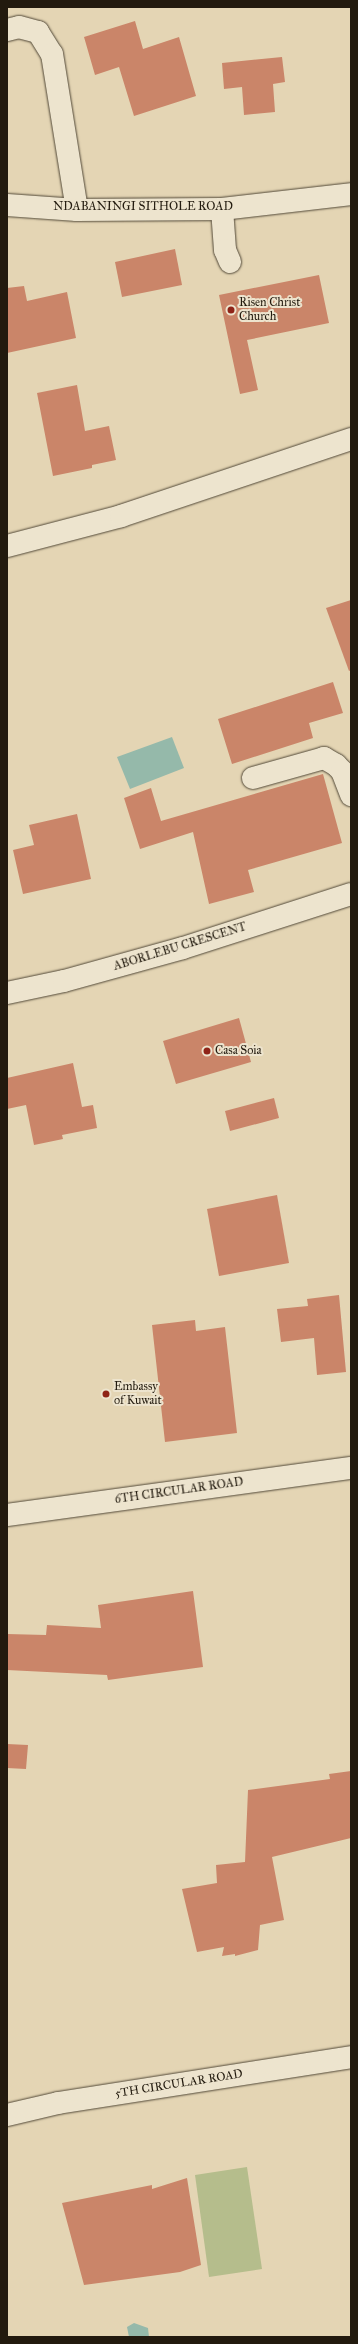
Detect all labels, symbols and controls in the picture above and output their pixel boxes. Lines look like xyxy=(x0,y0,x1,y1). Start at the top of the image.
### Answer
street label: NDABANINGI SITHOLE ROAD xyxy=(53,200,233,214)
place label: Risen Christ Church xyxy=(239,296,300,324)
marker: Risen Christ Church xyxy=(226,305,236,315)
street label: ABORLEBU CRESCENT xyxy=(112,920,248,974)
place label: Casa Soia xyxy=(215,1044,262,1058)
marker: Casa Soia xyxy=(202,1046,212,1056)
place label: Embassy of Kuwait xyxy=(114,1380,162,1408)
marker: Embassy of Kuwait xyxy=(101,1389,111,1399)
street label: 6TH CIRCULAR ROAD xyxy=(114,1475,244,1507)
street label: 5TH CIRCULAR ROAD xyxy=(114,2067,244,2101)

